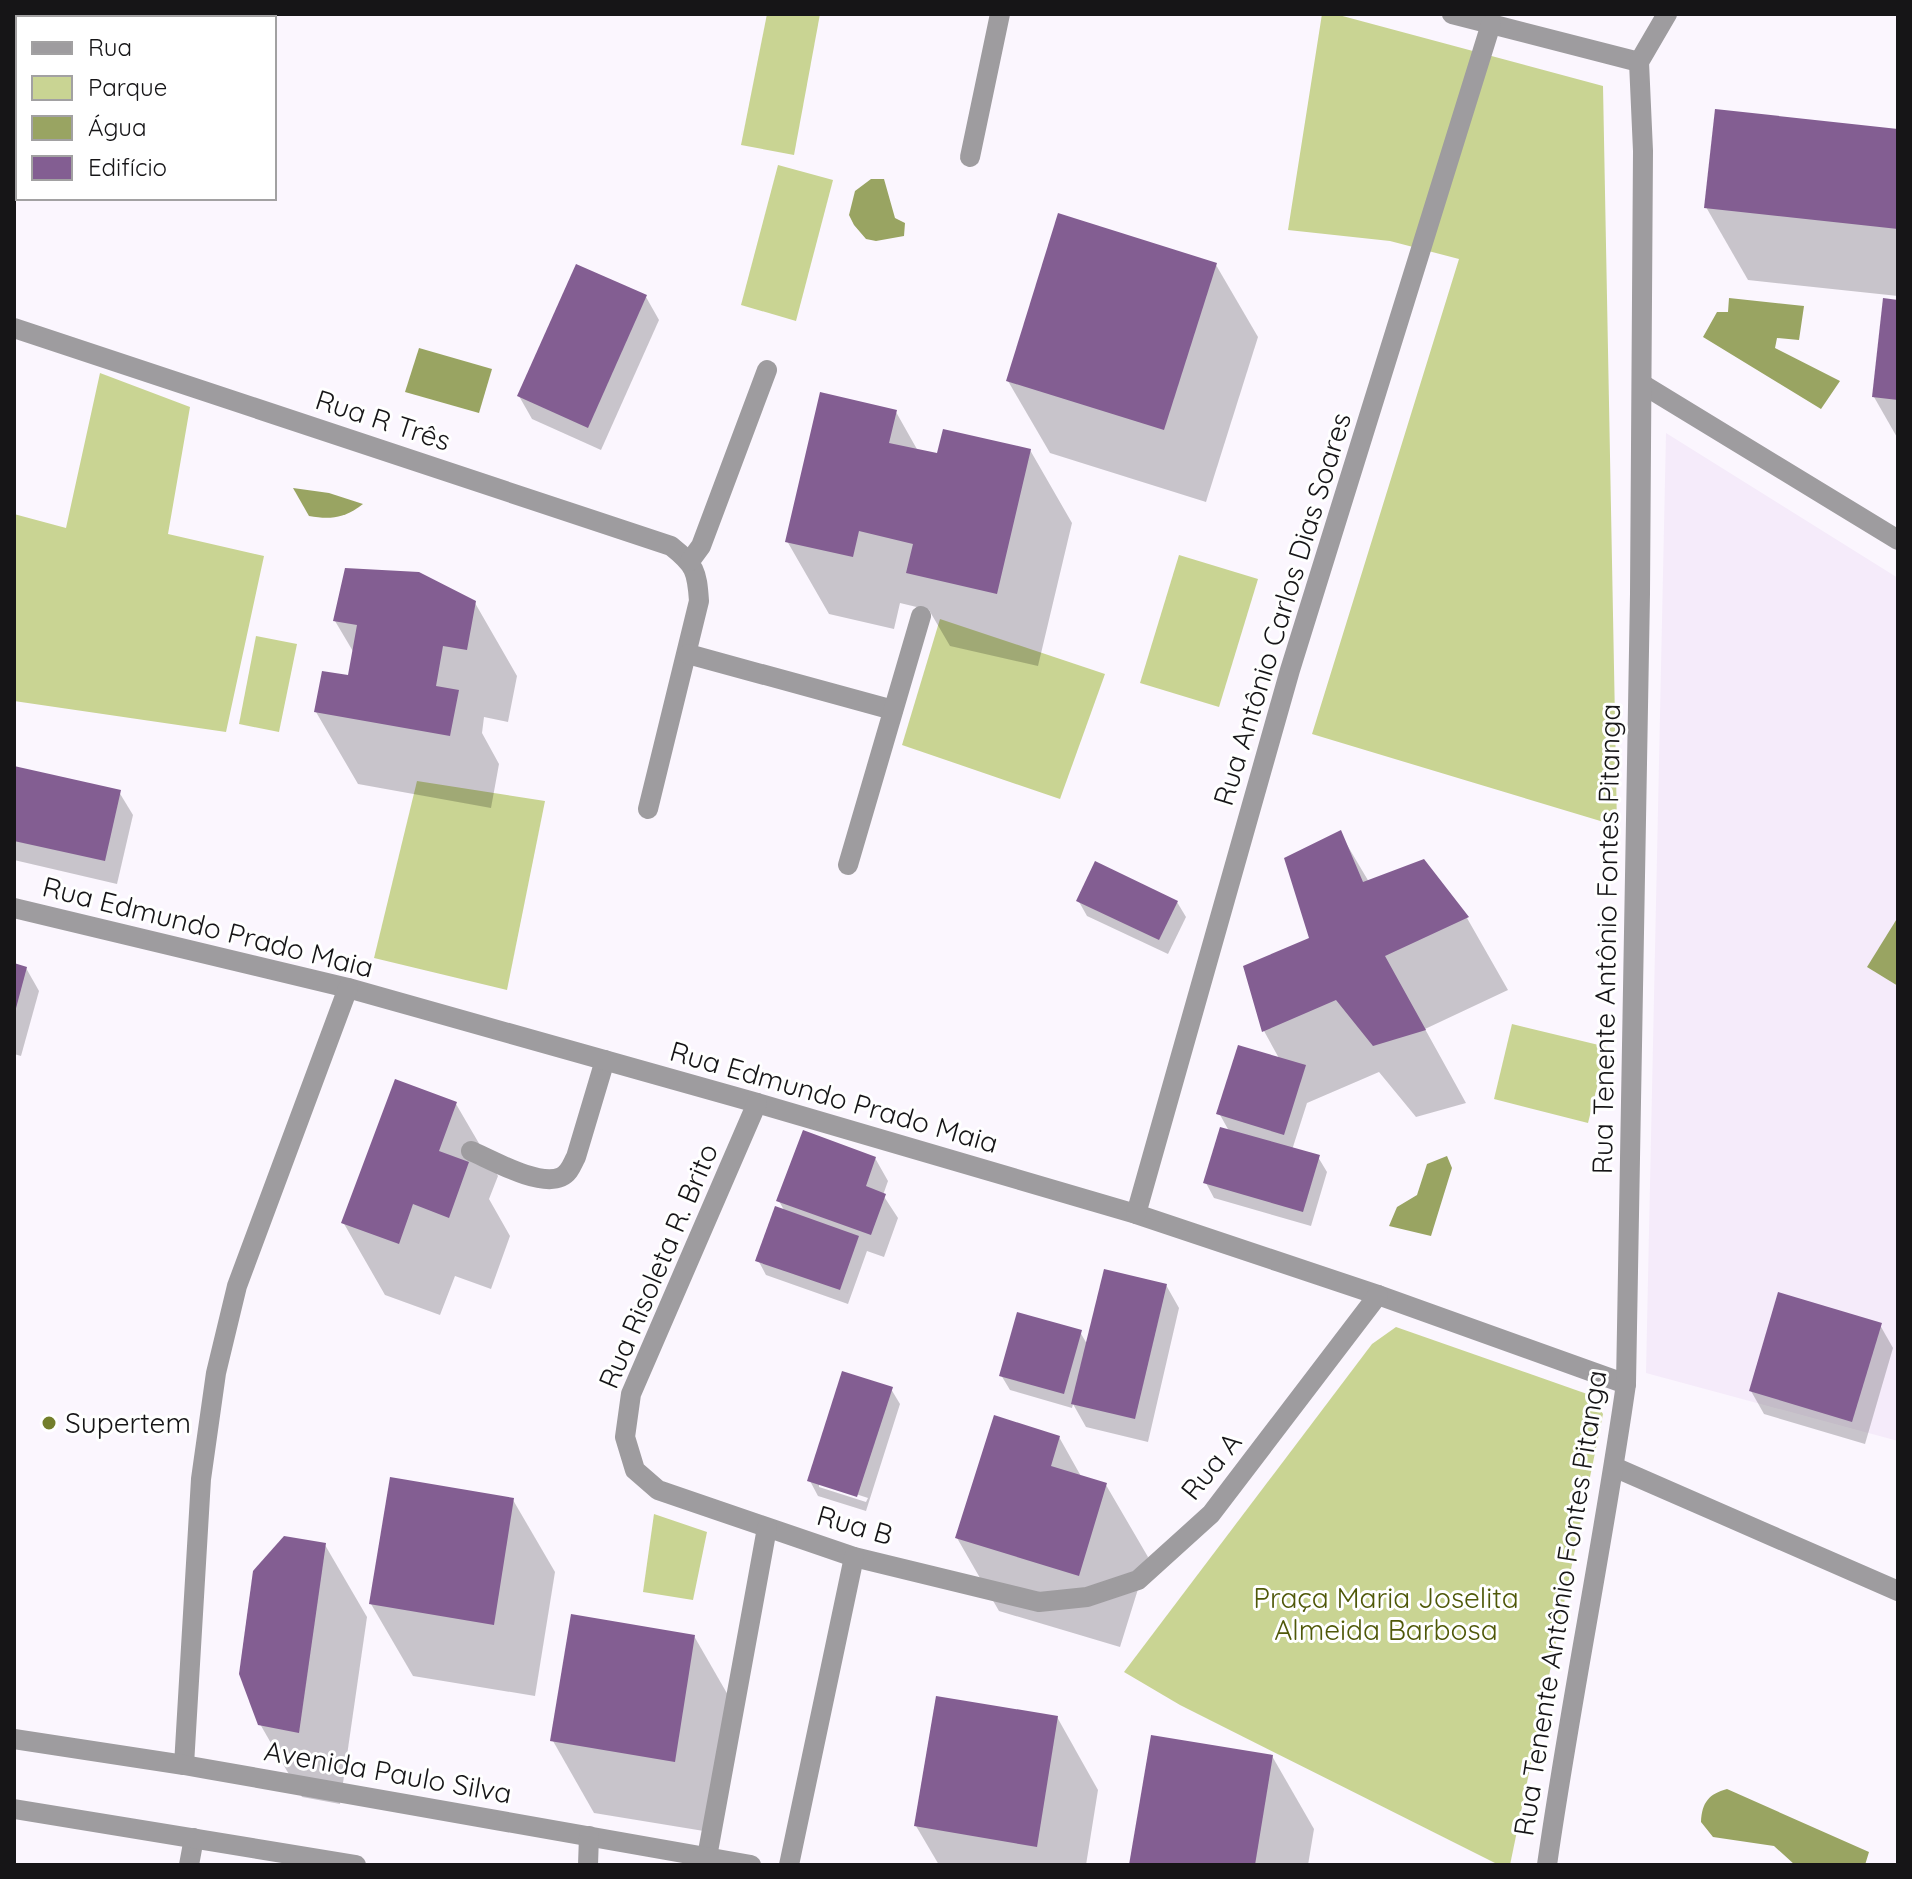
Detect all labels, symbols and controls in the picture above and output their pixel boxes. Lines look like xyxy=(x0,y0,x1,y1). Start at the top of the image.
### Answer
legend xyxy=(16,16,276,200)
text: Rua xyxy=(88,32,132,62)
text: Parque xyxy=(88,72,167,102)
text: Água xyxy=(88,112,147,142)
text: Edifício xyxy=(88,152,167,182)
street label: Rua R Três xyxy=(311,381,455,458)
street label: Rua Antônio Carlos Dias Soares xyxy=(1205,408,1358,810)
street label: Rua Tenente Antônio Fontes Pitanga xyxy=(1584,703,1627,1175)
street label: Rua Edmundo Prado Maia xyxy=(39,868,377,985)
street label: Rua Edmundo Prado Maia xyxy=(666,1033,1002,1160)
street label: Rua Risoleta R. Brito xyxy=(590,1138,725,1394)
street label: Rua Tenente Antônio Fontes Pitanga xyxy=(1505,1368,1614,1838)
place label: Supertem xyxy=(65,1405,191,1440)
marker: Supertem xyxy=(40,1414,58,1432)
street label: Rua A xyxy=(1173,1425,1248,1507)
street label: Rua B xyxy=(813,1497,897,1552)
park label: Praça Maria Joselita Almeida Barbosa xyxy=(1253,1580,1519,1647)
street label: Avenida Paulo Silva xyxy=(262,1733,515,1811)

